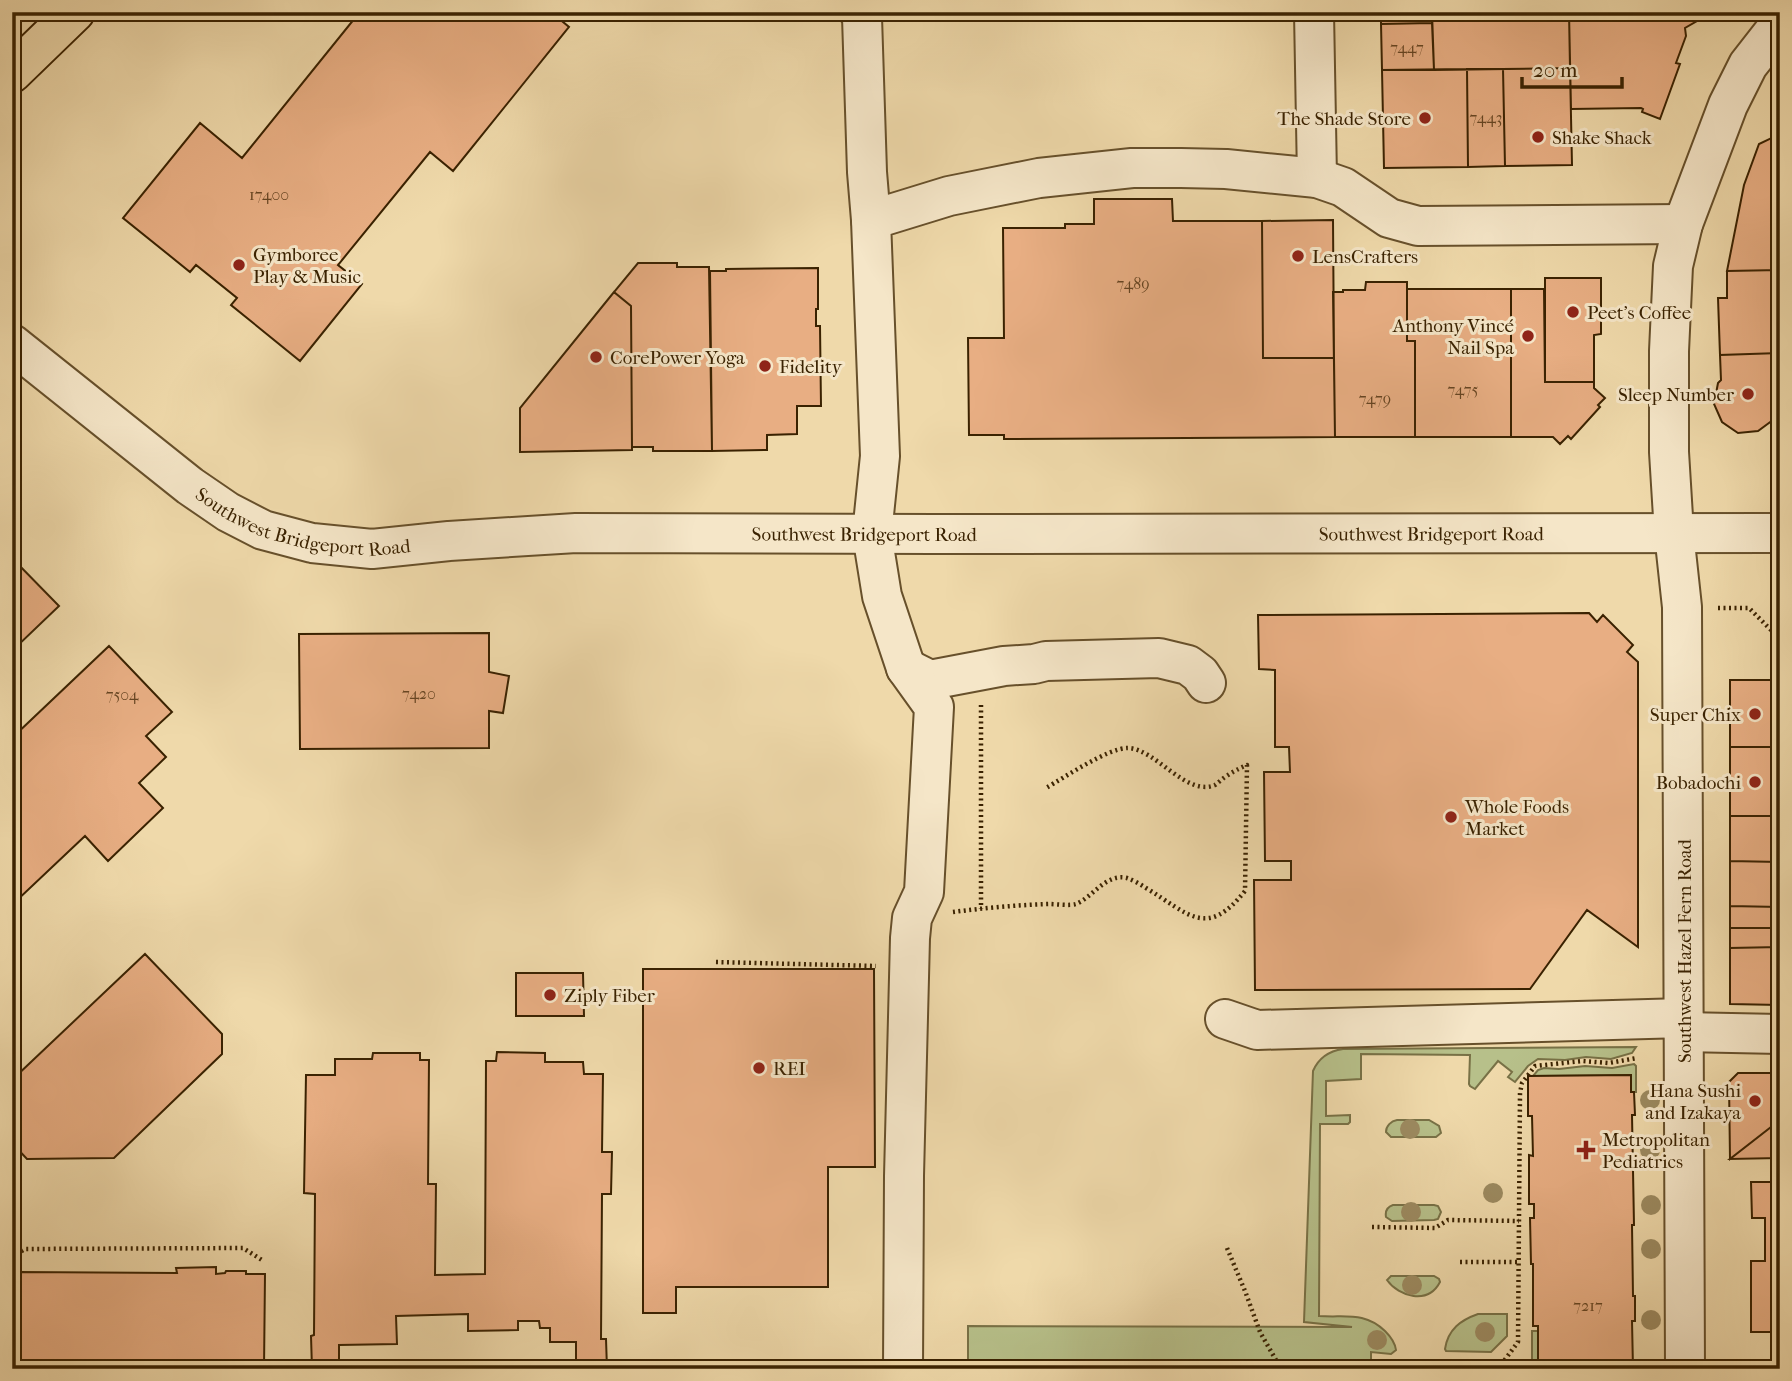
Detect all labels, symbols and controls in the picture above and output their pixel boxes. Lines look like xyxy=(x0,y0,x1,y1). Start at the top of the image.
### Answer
house number: 7447 xyxy=(1390,38,1424,57)
scale bar xyxy=(1522,46,1622,90)
text: 20 m xyxy=(1533,58,1578,82)
place label: The Shade Store xyxy=(1277,108,1411,130)
house number: 7443 xyxy=(1470,108,1502,127)
marker: The Shade Store xyxy=(1417,110,1433,126)
place label: Shake Shack xyxy=(1552,127,1652,149)
marker: Shake Shack xyxy=(1530,129,1546,145)
house number: 17400 xyxy=(249,185,289,204)
place label: Gymboree Play & Music xyxy=(253,244,361,288)
place label: LensCrafters xyxy=(1312,246,1418,268)
marker: LensCrafters xyxy=(1290,248,1306,264)
marker: Gymboree Play & Music xyxy=(231,257,247,273)
house number: 7489 xyxy=(1116,274,1150,293)
place label: Peet's Coffee xyxy=(1587,302,1691,324)
marker: Peet's Coffee xyxy=(1565,304,1581,320)
place label: Anthony Vincé Nail Spa xyxy=(1392,315,1514,359)
marker: Anthony Vincé Nail Spa xyxy=(1520,328,1536,344)
place label: CorePower Yoga xyxy=(610,347,745,369)
marker: CorePower Yoga xyxy=(588,349,604,365)
place label: Fidelity xyxy=(779,356,843,378)
marker: Fidelity xyxy=(757,358,773,374)
house number: 7475 xyxy=(1448,380,1479,399)
place label: Sleep Number xyxy=(1618,384,1735,406)
marker: Sleep Number xyxy=(1740,386,1756,402)
house number: 7479 xyxy=(1359,389,1391,408)
street label: Southwest Bridgeport Road xyxy=(191,483,412,561)
street label: Southwest Bridgeport Road xyxy=(752,523,977,546)
street label: Southwest Bridgeport Road xyxy=(1319,523,1544,546)
house number: 7420 xyxy=(402,684,436,703)
house number: 7504 xyxy=(106,685,139,704)
place label: Super Chix xyxy=(1650,704,1741,726)
marker: Super Chix xyxy=(1747,706,1763,722)
place label: Bobadochi xyxy=(1656,772,1741,794)
marker: Bobadochi xyxy=(1747,774,1763,790)
place label: Whole Foods Market xyxy=(1464,796,1569,840)
marker: Whole Foods Market xyxy=(1443,809,1459,825)
street label: Southwest Hazel Fern Road xyxy=(1674,838,1696,1063)
place label: Ziply Fiber xyxy=(564,985,656,1007)
marker: Ziply Fiber xyxy=(542,987,558,1003)
place label: REI xyxy=(773,1058,806,1080)
marker: REI xyxy=(751,1060,767,1076)
place label: Hana Sushi and Izakaya xyxy=(1645,1080,1741,1124)
marker: Hana Sushi and Izakaya xyxy=(1747,1093,1763,1109)
place label: Metropolitan Pediatrics xyxy=(1602,1129,1710,1173)
marker: Metropolitan Pediatrics xyxy=(1576,1140,1596,1160)
house number: 7217 xyxy=(1573,1296,1603,1315)

